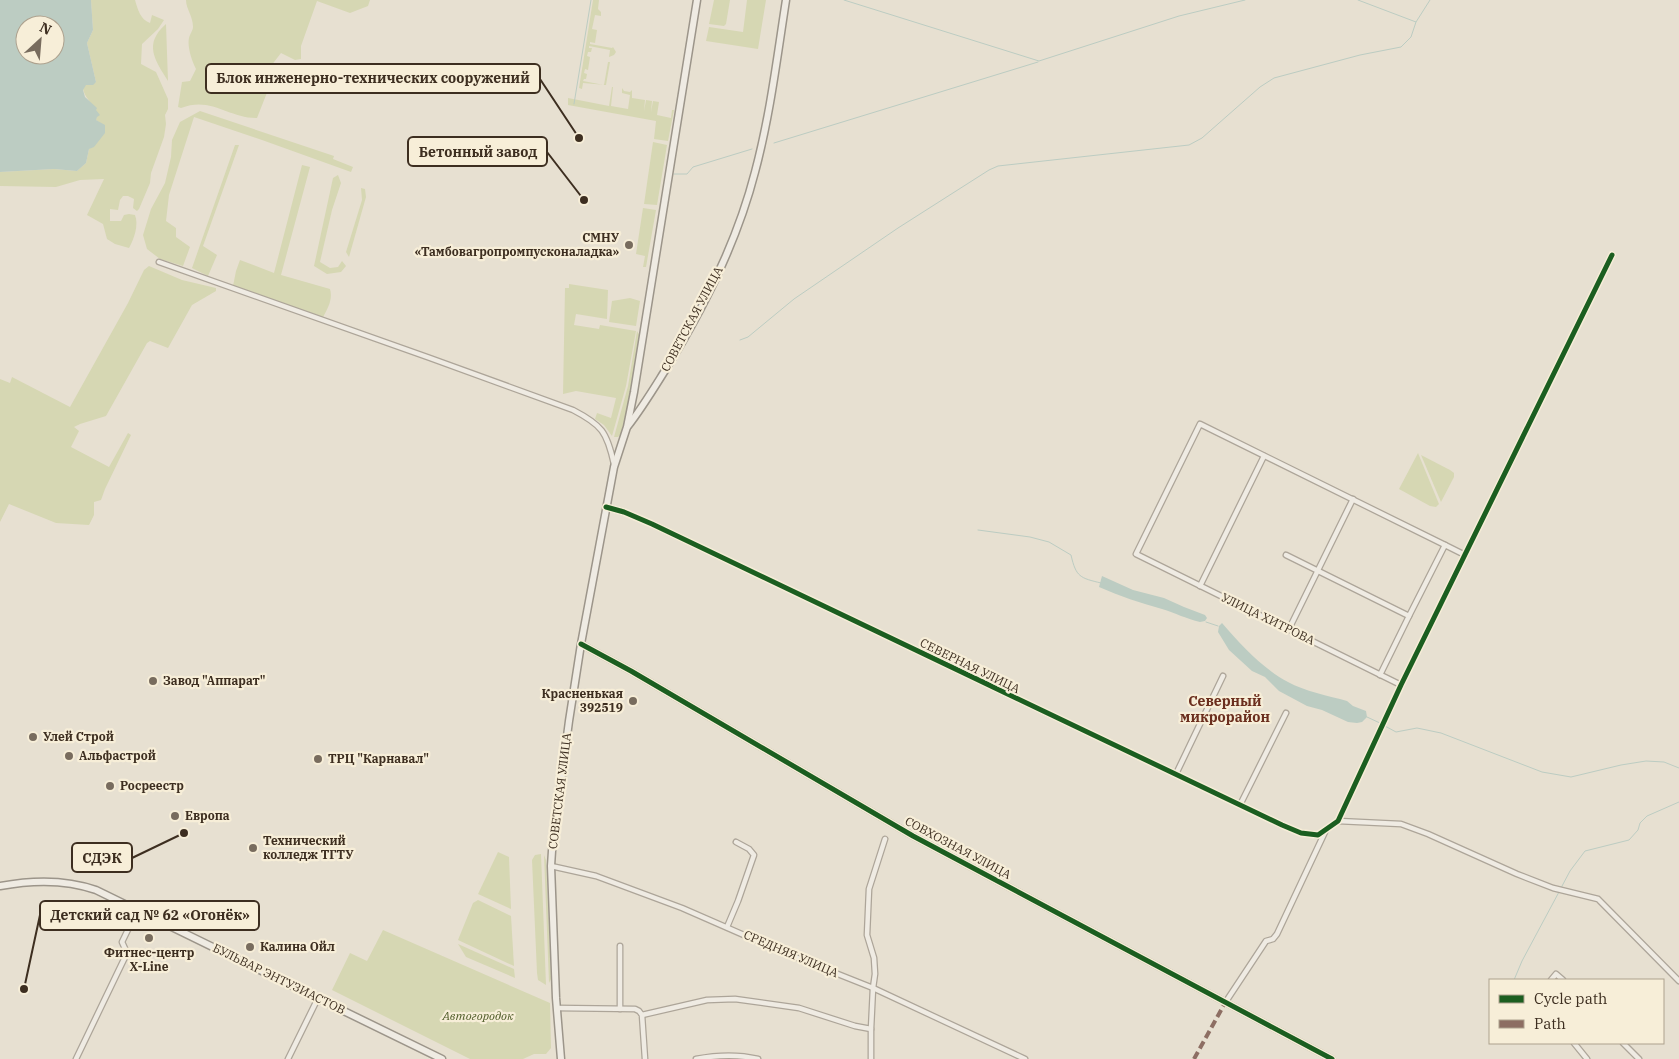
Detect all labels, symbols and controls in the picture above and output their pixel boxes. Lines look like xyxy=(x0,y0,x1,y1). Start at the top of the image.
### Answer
north arrow xyxy=(15,15,65,65)
text: N xyxy=(37,18,55,39)
callout: Блок инженерно-технических сооружений xyxy=(206,64,540,93)
text: Блок инженерно-технических сооружений xyxy=(216,69,530,87)
callout: Бетонный завод xyxy=(408,137,547,166)
text: Бетонный завод xyxy=(419,143,537,161)
place label: СМНУ «Тамбовагропромпусконаладка» xyxy=(415,230,620,259)
marker: СМНУ «Тамбовагропромпусконаладка» xyxy=(623,239,635,251)
street label: СОВЕТСКАЯ УЛИЦА xyxy=(657,263,726,374)
street label: УЛИЦА ХИТРОВА xyxy=(1219,589,1318,648)
street label: СЕВЕРНАЯ УЛИЦА xyxy=(918,635,1023,697)
place label: Завод "Аппарат" xyxy=(163,673,265,688)
marker: Завод "Аппарат" xyxy=(147,675,159,687)
place label: Красненькая 392519 xyxy=(542,686,623,715)
district label: Северный микрорайон xyxy=(1180,692,1270,726)
marker: Красненькая 392519 xyxy=(627,695,639,707)
place label: Улей Строй xyxy=(43,729,114,744)
marker: Улей Строй xyxy=(27,731,39,743)
street label: СОВЕТСКАЯ УЛИЦА xyxy=(545,731,574,850)
place label: Альфастрой xyxy=(79,748,156,763)
marker: Альфастрой xyxy=(63,750,75,762)
place label: ТРЦ "Карнавал" xyxy=(328,751,429,766)
marker: ТРЦ "Карнавал" xyxy=(312,753,324,765)
place label: Росреестр xyxy=(120,778,184,793)
marker: Росреестр xyxy=(104,780,116,792)
place label: Европа xyxy=(185,808,230,823)
marker: Европа xyxy=(169,810,181,822)
street label: СОВХОЗНАЯ УЛИЦА xyxy=(902,813,1015,882)
place label: Технический колледж ТГТУ xyxy=(263,833,354,862)
marker: Технический колледж ТГТУ xyxy=(247,842,259,854)
callout: СДЭК xyxy=(72,843,132,872)
text: СДЭК xyxy=(82,849,122,867)
callout: Детский сад № 62 «Огонёк» xyxy=(40,901,259,930)
text: Детский сад № 62 «Огонёк» xyxy=(50,906,250,924)
street label: СРЕДНЯЯ УЛИЦА xyxy=(741,927,842,981)
marker: Фитнес-центр X-Line xyxy=(143,932,155,944)
place label: Калина Ойл xyxy=(260,939,335,954)
street label: БУЛЬВАР ЭНТУЗИАСТОВ xyxy=(210,940,348,1017)
marker: Калина Ойл xyxy=(244,941,256,953)
place label: Фитнес-центр X-Line xyxy=(104,945,195,974)
legend xyxy=(1489,979,1664,1044)
text: Cycle path xyxy=(1534,989,1607,1008)
park label: Автогородок xyxy=(441,1008,514,1023)
text: Path xyxy=(1534,1014,1566,1033)

